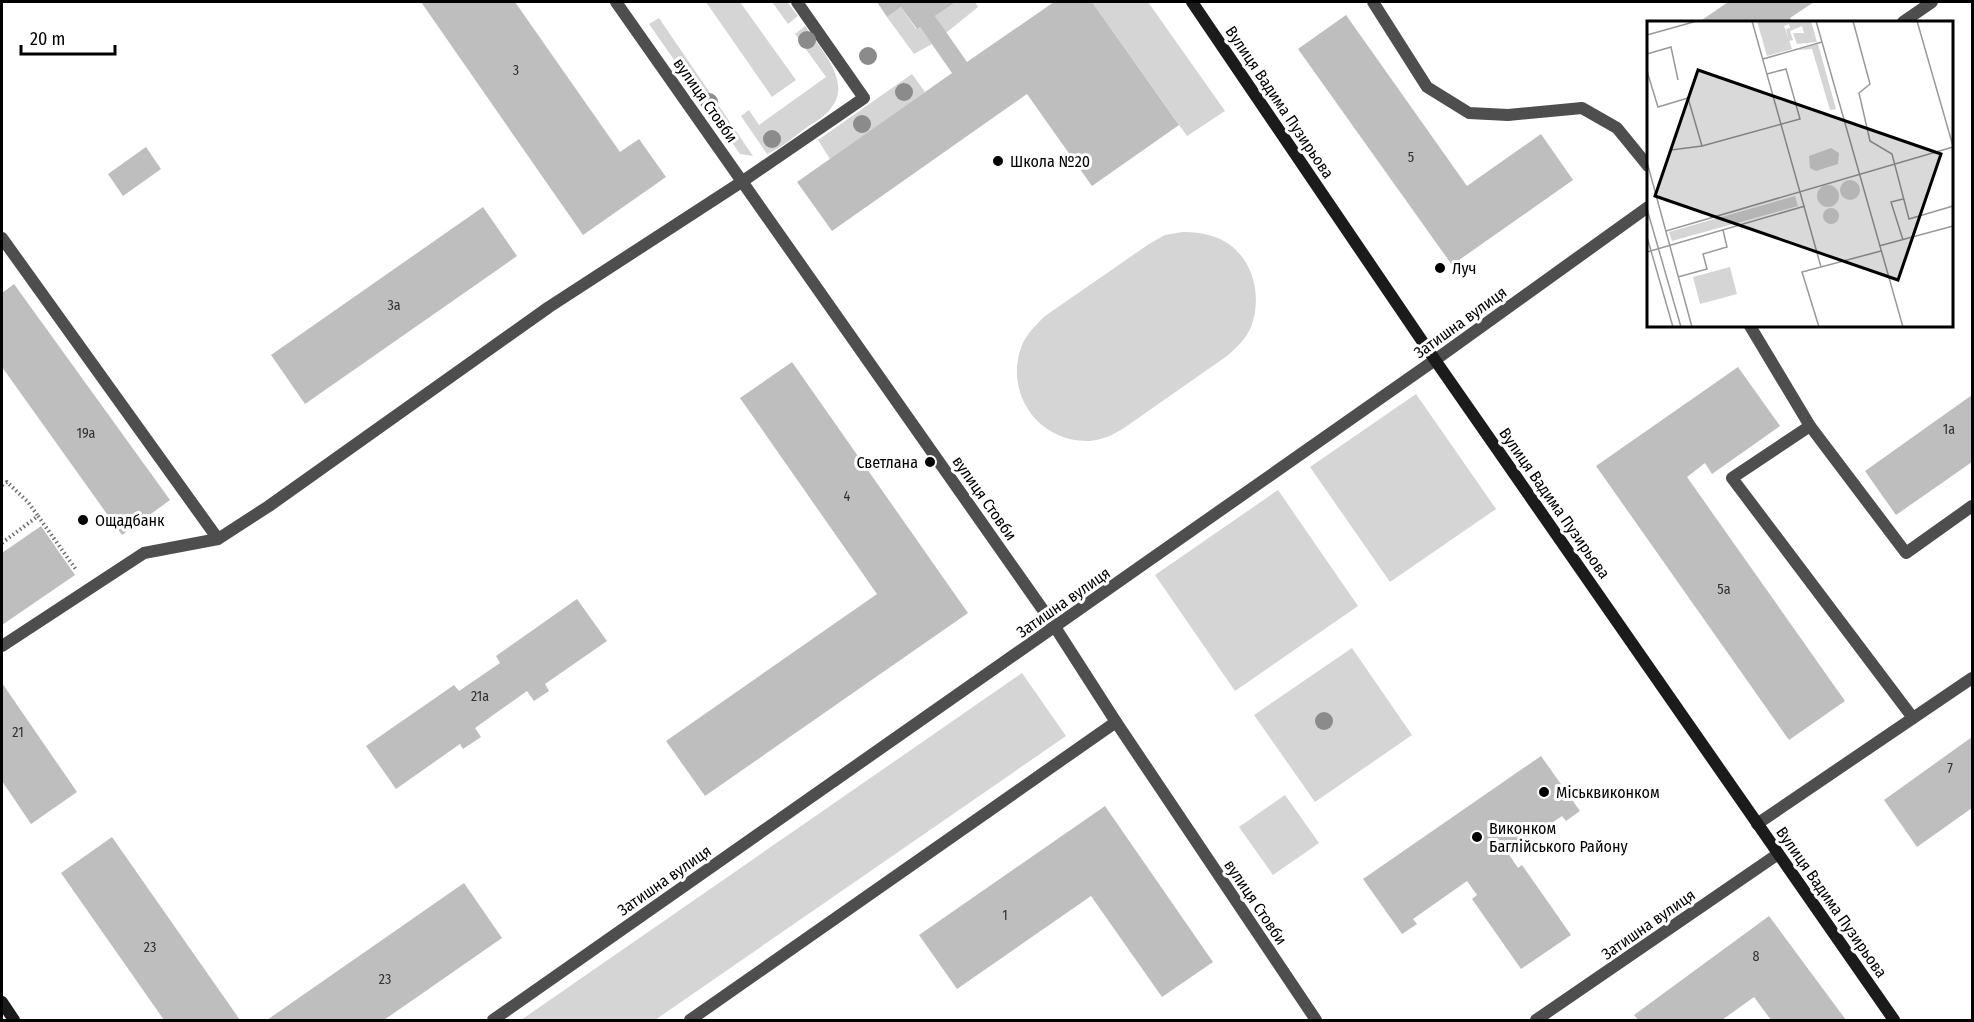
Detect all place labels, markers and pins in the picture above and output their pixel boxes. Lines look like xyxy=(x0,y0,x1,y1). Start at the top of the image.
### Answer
place label: Школа №20 xyxy=(1010,152,1090,171)
marker: Школа №20 xyxy=(991,154,1005,168)
place label: Луч xyxy=(1452,259,1476,278)
marker: Луч xyxy=(1433,261,1447,275)
place label: Светлана xyxy=(856,453,918,472)
marker: Светлана xyxy=(923,455,937,469)
place label: Ощадбанк xyxy=(95,511,165,530)
marker: Ощадбанк xyxy=(76,513,90,527)
place label: Міськвиконком xyxy=(1556,783,1660,802)
marker: Міськвиконком xyxy=(1537,785,1551,799)
place label: Виконком Баглійського Району xyxy=(1489,819,1628,856)
marker: Виконком Баглійського Району xyxy=(1470,830,1484,844)

